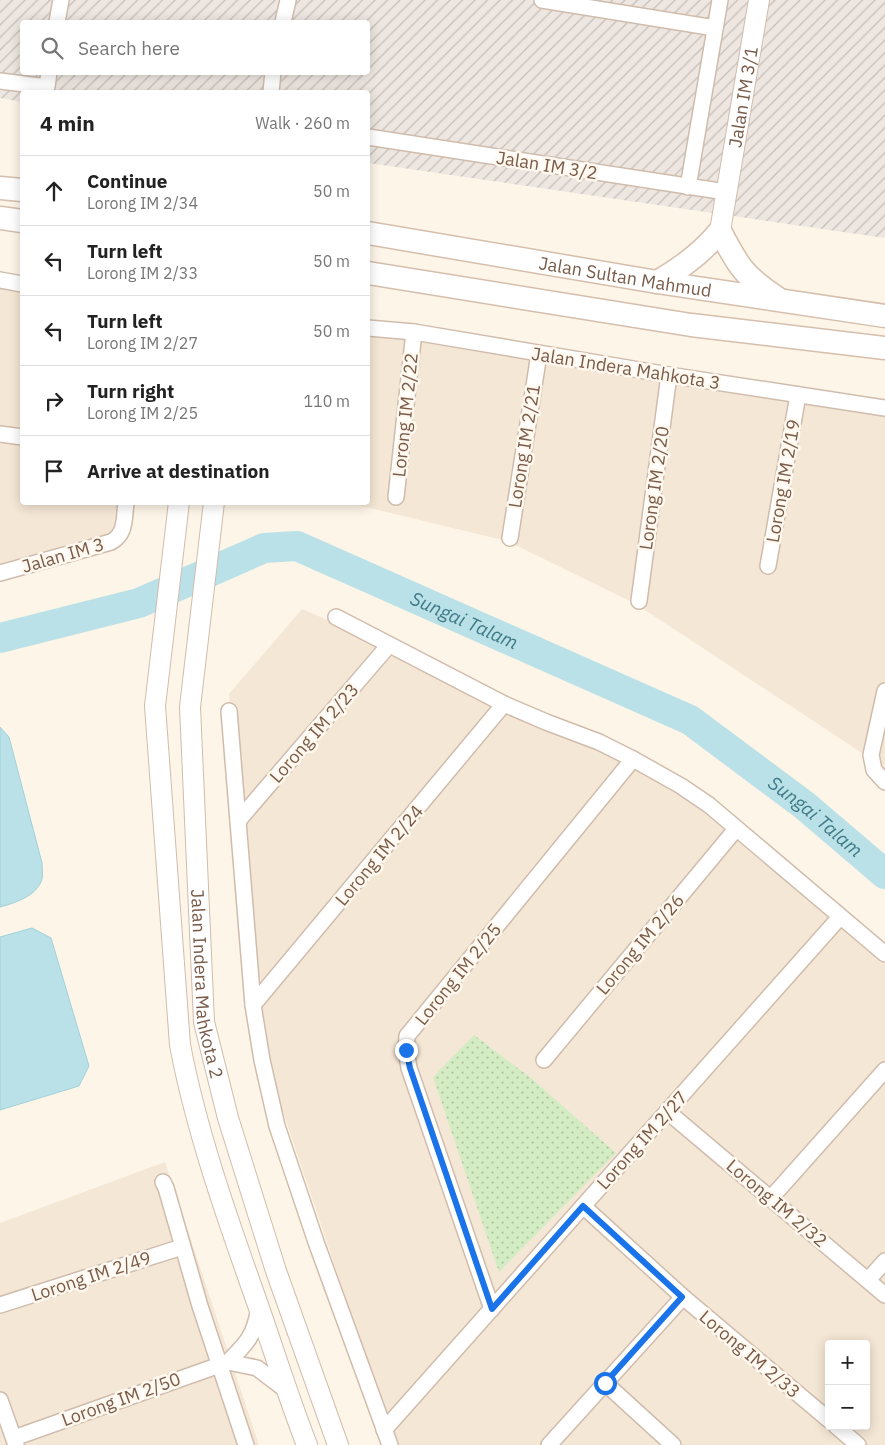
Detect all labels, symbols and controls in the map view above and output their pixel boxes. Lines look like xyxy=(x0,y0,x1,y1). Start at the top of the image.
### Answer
search box xyxy=(20,20,370,75)
icon: search xyxy=(38,34,66,62)
text: Search here xyxy=(78,36,180,60)
street label: Jalan IM 3/1 xyxy=(723,44,763,149)
text: 4 min xyxy=(40,109,95,137)
text: Walk · 260 m xyxy=(255,113,350,133)
street label: Jalan IM 3/2 xyxy=(495,146,599,184)
text: Continue xyxy=(87,169,167,193)
icon: ahead xyxy=(40,177,68,205)
text: 50 m xyxy=(313,181,350,201)
text: Lorong IM 2/34 xyxy=(87,193,198,213)
text: Turn left xyxy=(87,239,163,263)
icon: left xyxy=(40,247,68,275)
text: 50 m xyxy=(313,251,350,271)
street label: Jalan Sultan Mahmud xyxy=(537,251,713,302)
text: Lorong IM 2/33 xyxy=(87,263,198,283)
text: Turn left xyxy=(87,309,163,333)
icon: left xyxy=(40,317,68,345)
text: 50 m xyxy=(313,321,350,341)
text: Lorong IM 2/27 xyxy=(87,333,198,353)
street label: Jalan Indera Mahkota 3 xyxy=(530,342,722,394)
street label: Lorong IM 2/22 xyxy=(387,352,423,478)
text: Turn right xyxy=(87,379,174,403)
street label: Lorong IM 2/21 xyxy=(503,383,545,509)
icon: right xyxy=(40,387,68,415)
text: 110 m xyxy=(303,391,350,411)
text: Lorong IM 2/25 xyxy=(87,403,198,423)
street label: Lorong IM 2/19 xyxy=(761,418,805,544)
street label: Lorong IM 2/20 xyxy=(634,425,674,551)
icon: arrive xyxy=(40,457,68,485)
text: Arrive at destination xyxy=(87,459,270,483)
street label: Jalan IM 3 xyxy=(19,532,107,578)
water label: Sungai Talam xyxy=(407,586,522,654)
street label: Lorong IM 2/23 xyxy=(264,678,364,788)
water label: Sungai Talam xyxy=(763,770,868,862)
street label: Lorong IM 2/24 xyxy=(330,800,428,910)
street label: Jalan Indera Mahkota 2 xyxy=(187,889,229,1081)
street label: Lorong IM 2/26 xyxy=(591,889,689,999)
street label: Lorong IM 2/25 xyxy=(410,918,506,1030)
route end xyxy=(395,1039,418,1062)
street label: Lorong IM 2/27 xyxy=(592,1086,692,1194)
street label: Lorong IM 2/32 xyxy=(722,1154,832,1252)
street label: Lorong IM 2/49 xyxy=(28,1246,154,1306)
street label: Lorong IM 2/33 xyxy=(695,1305,805,1403)
map controls xyxy=(825,1340,870,1430)
button: + xyxy=(825,1340,870,1385)
street label: Lorong IM 2/50 xyxy=(58,1367,184,1431)
route start xyxy=(594,1372,617,1395)
button: − xyxy=(825,1385,870,1430)

